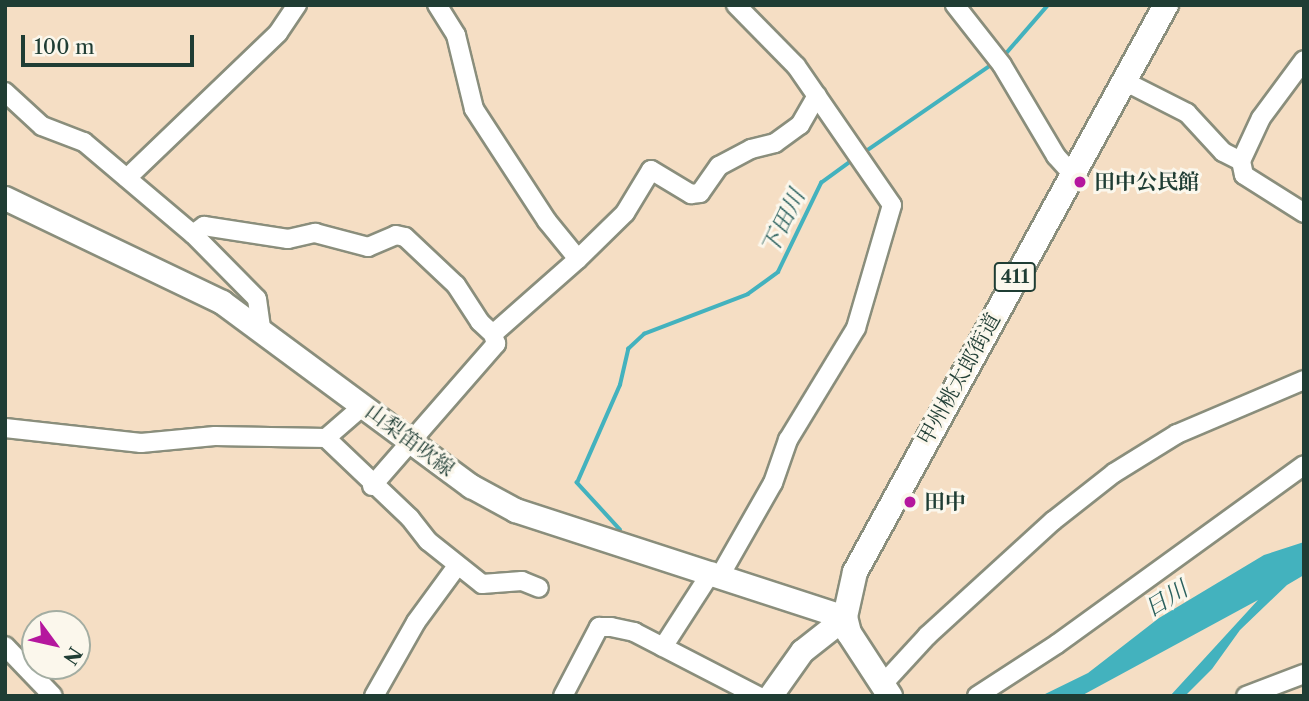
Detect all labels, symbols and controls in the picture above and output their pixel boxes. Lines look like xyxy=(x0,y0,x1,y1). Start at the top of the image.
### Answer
scale bar xyxy=(24,21,198,65)
text: 100 m xyxy=(34,34,95,59)
place label: 田中公民館 xyxy=(1094,169,1199,195)
marker: 田中公民館 xyxy=(1072,174,1088,190)
water label: 下田川 xyxy=(755,185,811,259)
road number: 411 xyxy=(992,262,1038,292)
street label: 甲州桃太郎街道 xyxy=(912,309,1006,449)
street label: 山梨笛吹線 xyxy=(360,398,460,482)
place label: 田中 xyxy=(924,489,966,515)
marker: 田中 xyxy=(902,494,918,510)
water label: 日川 xyxy=(1139,575,1193,623)
north arrow xyxy=(21,610,91,680)
text: N xyxy=(58,642,87,669)

